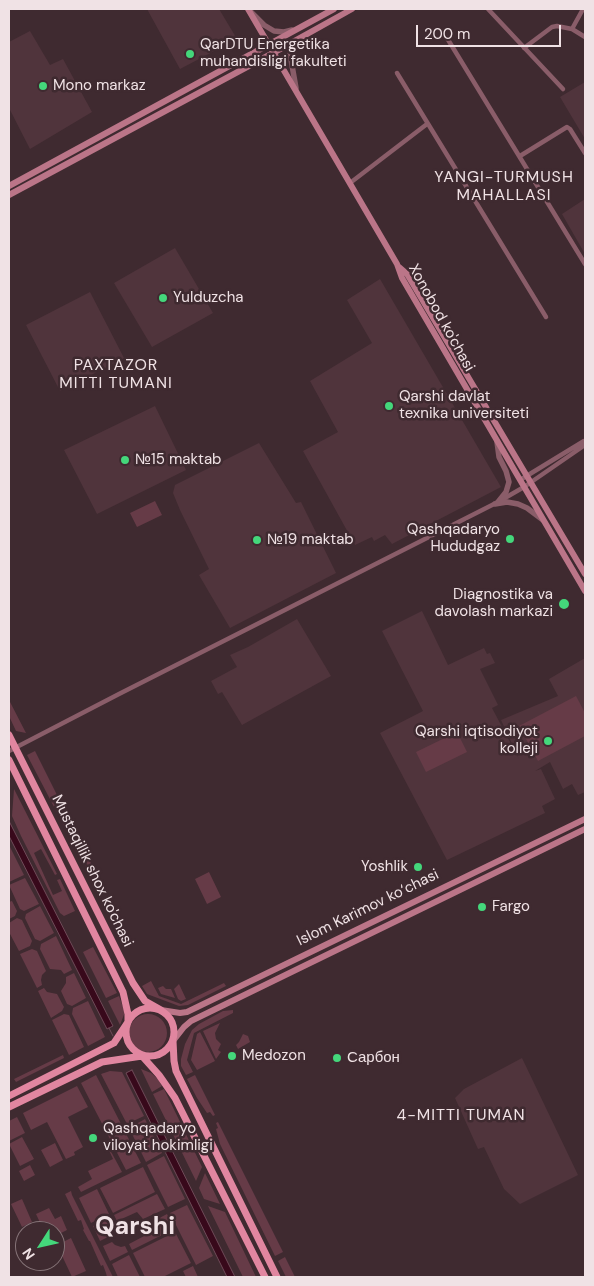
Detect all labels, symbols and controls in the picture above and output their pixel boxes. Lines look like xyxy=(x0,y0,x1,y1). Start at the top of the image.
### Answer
scale bar xyxy=(419,15,564,47)
text: 200 m xyxy=(424,24,470,44)
place label: QarDTU Energetika muhandisligi fakulteti xyxy=(200,36,347,71)
marker: QarDTU Energetika muhandisligi fakulteti xyxy=(184,48,196,60)
place label: Mono markaz xyxy=(53,77,146,95)
marker: Mono markaz xyxy=(37,80,49,92)
district label: YANGI-TURMUSH MAHALLASI xyxy=(433,168,575,206)
street label: Xonobod ko'chasi xyxy=(404,261,478,375)
place label: Yulduzcha xyxy=(173,289,243,307)
marker: Yulduzcha xyxy=(157,292,169,304)
district label: PAXTAZOR MITTI TUMANI xyxy=(58,356,174,394)
place label: Qarshi davlat texnika universiteti xyxy=(399,388,529,423)
marker: Qarshi davlat texnika universiteti xyxy=(383,400,395,412)
place label: №15 maktab xyxy=(135,451,221,469)
marker: №15 maktab xyxy=(119,454,131,466)
place label: Qashqadaryo Hududgaz xyxy=(407,521,500,556)
place label: №19 maktab xyxy=(267,531,354,549)
marker: Qashqadaryo Hududgaz xyxy=(504,533,516,545)
marker: №19 maktab xyxy=(251,534,263,546)
place label: Diagnostika va davolash markazi xyxy=(434,586,553,621)
marker: Diagnostika va davolash markazi xyxy=(557,597,571,611)
place label: Qarshi iqtisodiyot kolleji xyxy=(415,723,538,758)
marker: Qarshi iqtisodiyot kolleji xyxy=(542,735,554,747)
street label: Mustaqillik shox ko'chasi xyxy=(47,792,137,950)
place label: Yoshlik xyxy=(361,858,408,876)
marker: Yoshlik xyxy=(412,861,424,873)
street label: Islom Karimov ko‘chasi xyxy=(294,866,442,950)
place label: Fargo xyxy=(492,898,530,916)
marker: Fargo xyxy=(476,901,488,913)
place label: Medozon xyxy=(242,1047,306,1065)
place label: Сарбон xyxy=(347,1049,400,1067)
marker: Medozon xyxy=(226,1050,238,1062)
marker: Сарбон xyxy=(331,1052,343,1064)
district label: 4-MITTI TUMAN xyxy=(395,1106,527,1126)
place label: Qashqadaryo viloyat hokimligi xyxy=(103,1120,213,1155)
marker: Qashqadaryo viloyat hokimligi xyxy=(87,1132,99,1144)
district label: Qarshi xyxy=(95,1212,175,1242)
north arrow xyxy=(15,1221,65,1271)
text: N xyxy=(18,1245,39,1263)

